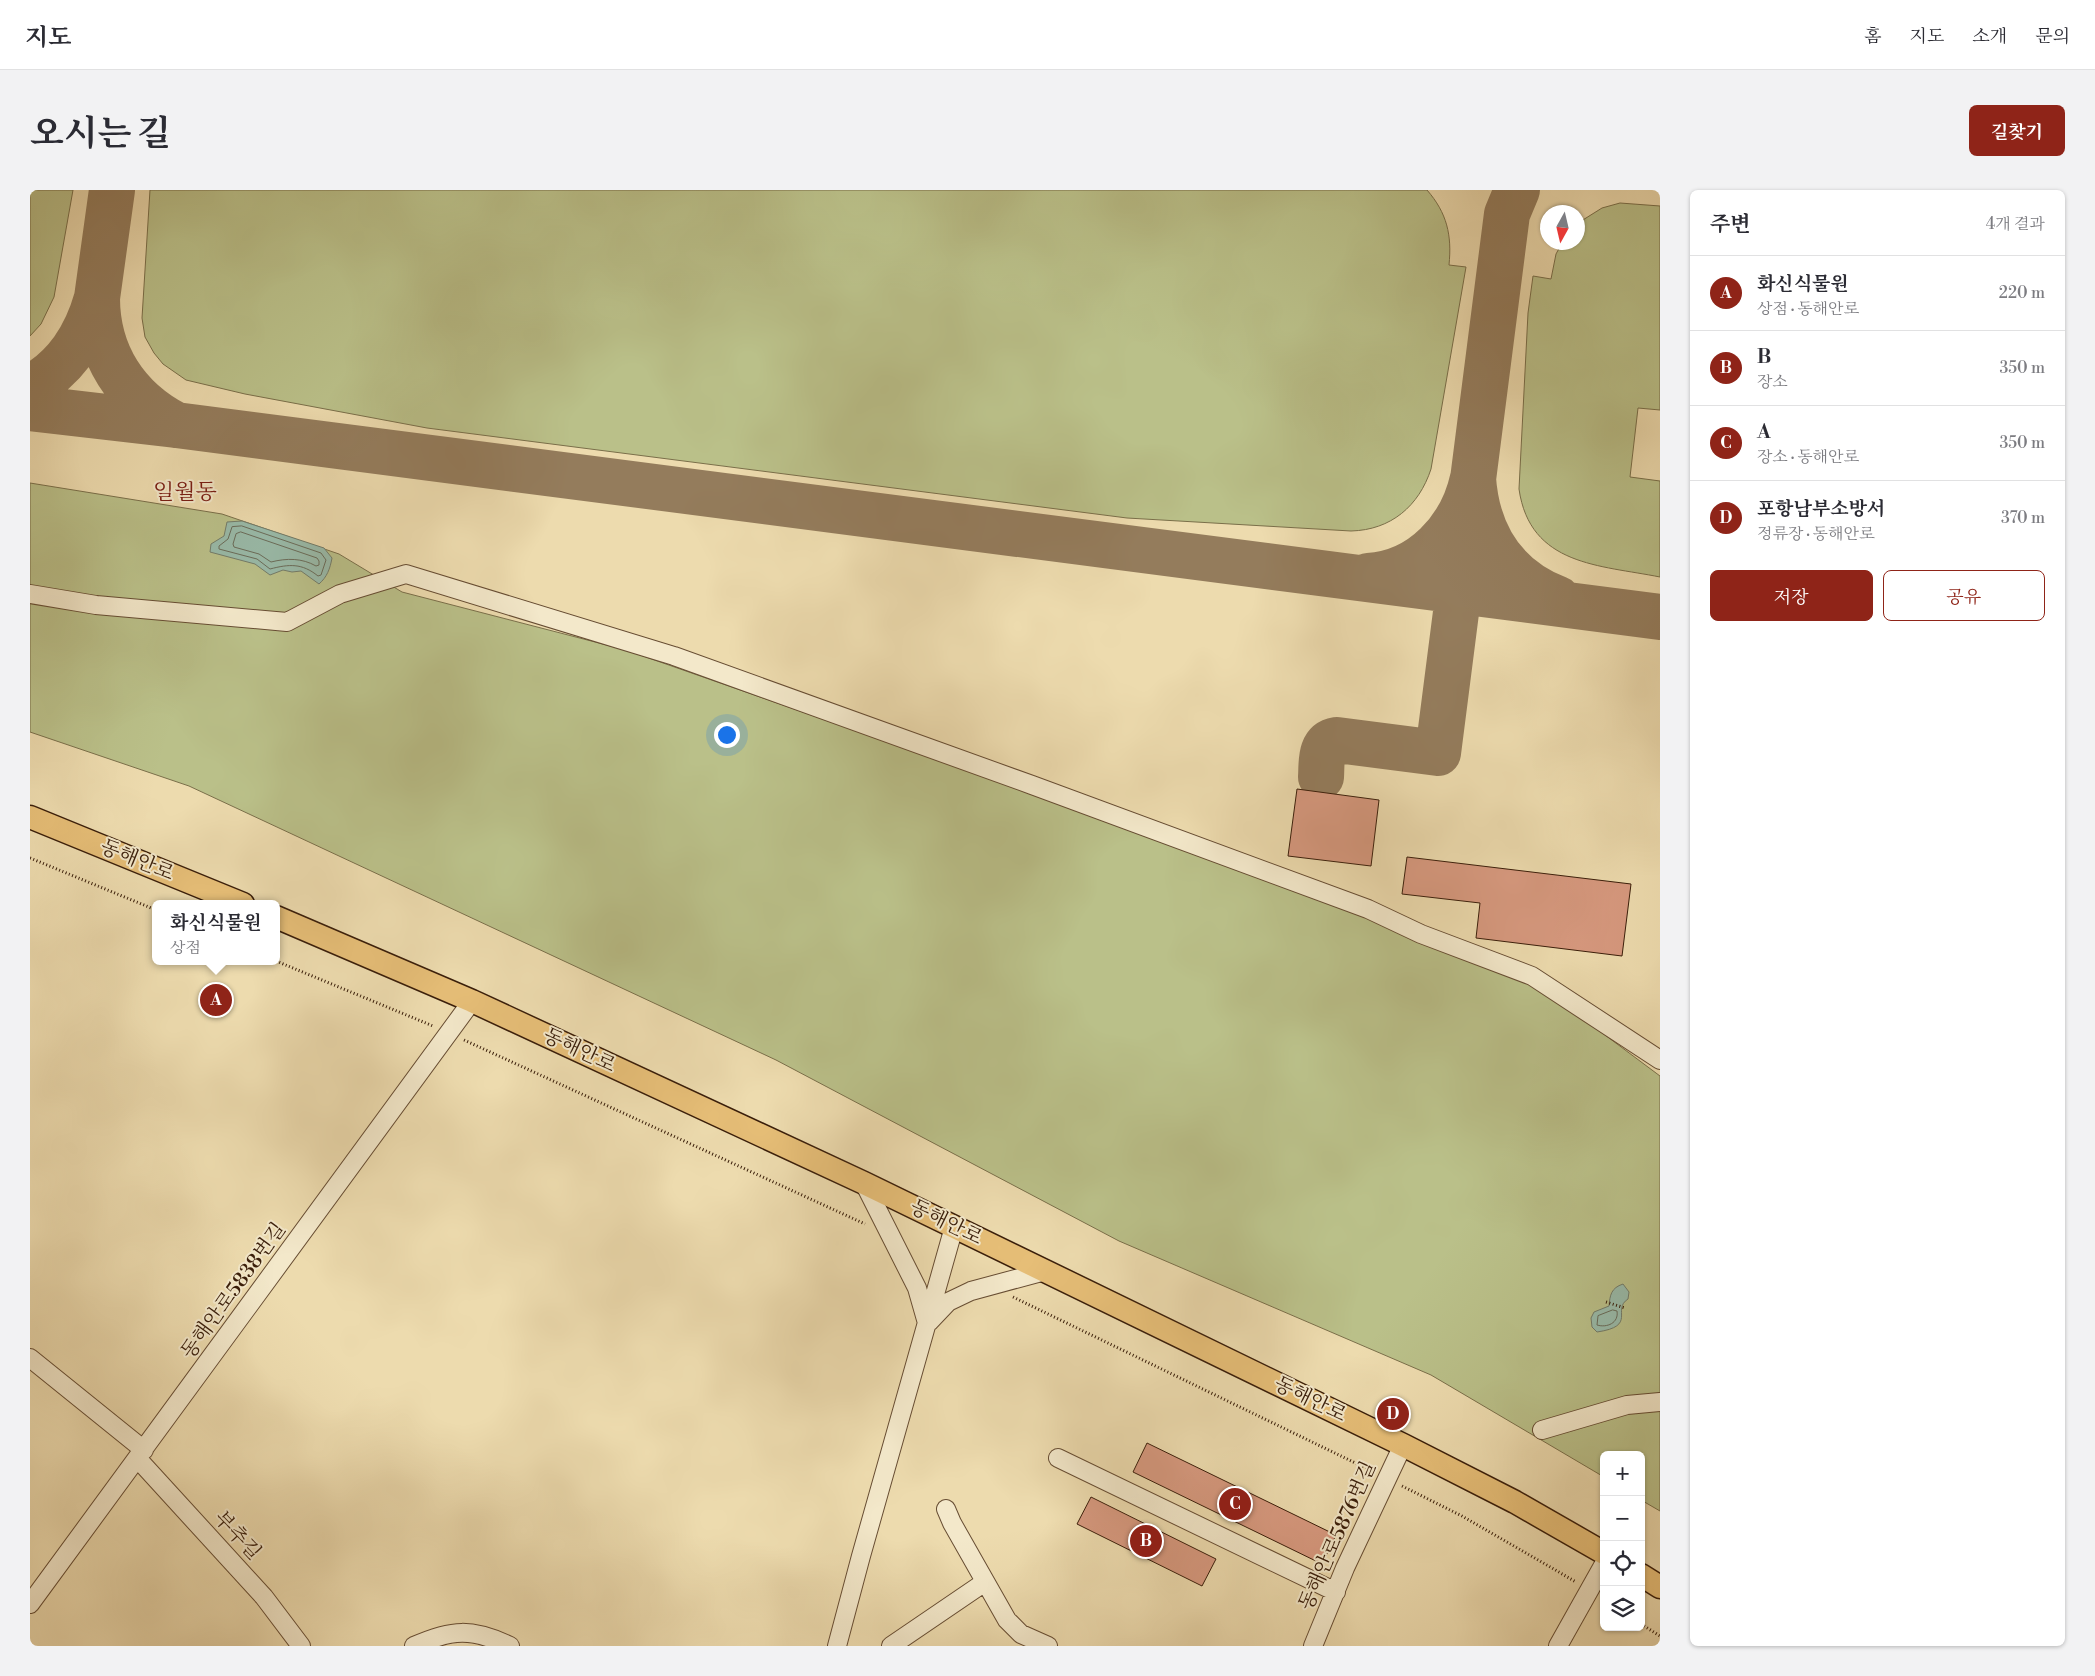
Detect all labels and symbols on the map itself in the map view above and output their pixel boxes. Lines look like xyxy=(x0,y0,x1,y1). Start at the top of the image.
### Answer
north arrow xyxy=(1540,205,1585,250)
district label: 일월동 xyxy=(153,479,217,506)
your location xyxy=(714,722,740,748)
street label: 동해안로 xyxy=(96,835,178,887)
pin: A xyxy=(200,981,232,1019)
street label: 동해안로 xyxy=(539,1023,619,1079)
street label: 동해안로 xyxy=(906,1195,986,1251)
street label: 동해안로5838번길 xyxy=(176,1218,292,1364)
street label: 동해안로 xyxy=(1270,1372,1350,1428)
pin: D xyxy=(1377,1395,1409,1433)
street label: 동해안로5876번길 xyxy=(1294,1458,1382,1614)
pin: C xyxy=(1219,1485,1251,1523)
street label: 부추길 xyxy=(208,1506,266,1566)
pin: B xyxy=(1130,1522,1162,1560)

